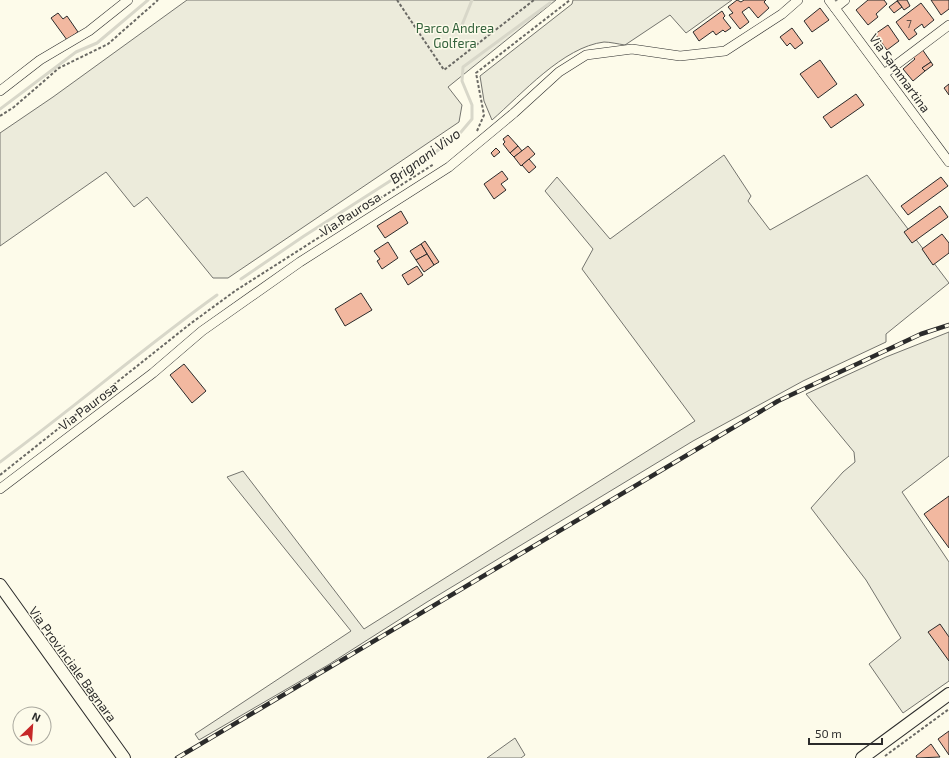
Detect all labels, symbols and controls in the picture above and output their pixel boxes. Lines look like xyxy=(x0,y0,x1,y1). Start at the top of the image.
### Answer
house number: 7 xyxy=(906,17,912,30)
park label: Parco Andrea Golfera xyxy=(416,20,494,51)
street label: Via Sammartina xyxy=(866,30,934,116)
water label: Brignani Vivo xyxy=(386,124,464,187)
street label: Via Paurosa xyxy=(316,188,384,240)
street label: Via Paurosa xyxy=(55,379,121,433)
street label: Via Provinciale Bagnara xyxy=(26,603,120,725)
north arrow xyxy=(12,706,52,746)
text: N xyxy=(30,709,43,724)
scale bar xyxy=(809,720,882,746)
text: 50 m xyxy=(815,726,842,740)

